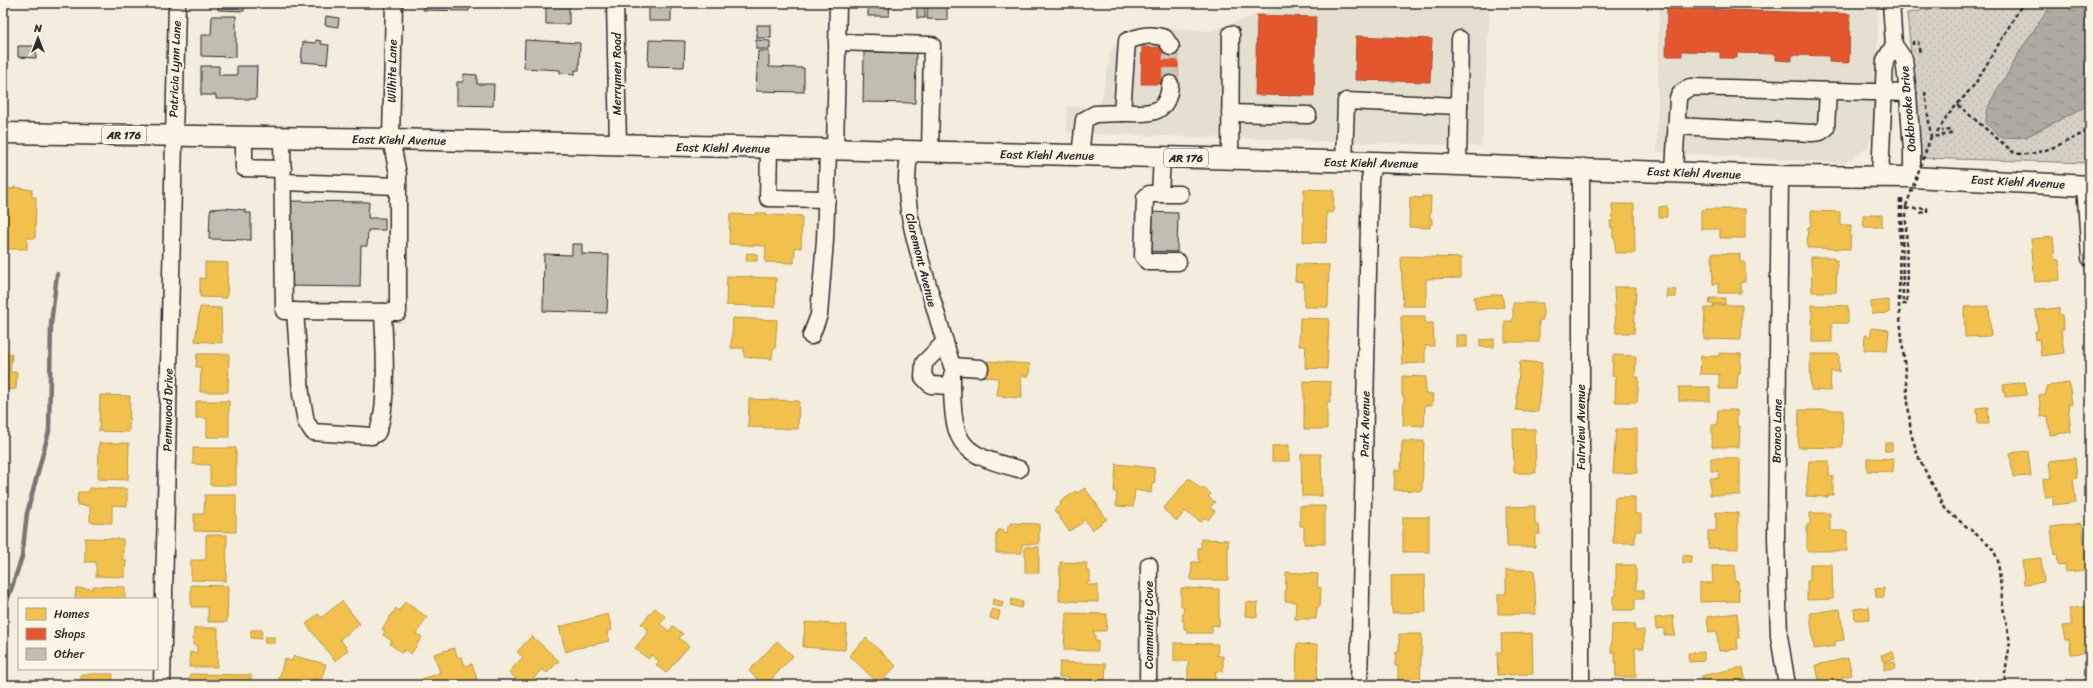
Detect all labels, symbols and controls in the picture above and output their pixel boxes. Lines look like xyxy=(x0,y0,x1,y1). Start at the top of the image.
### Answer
north arrow xyxy=(18,18,58,58)
text: N xyxy=(33,19,42,38)
street label: Patricia Lynn Lane xyxy=(162,20,188,118)
street label: Merrymen Road xyxy=(606,32,628,115)
street label: Wilhite Lane xyxy=(380,39,404,103)
street label: Oakbrooke Drive xyxy=(1893,65,1923,153)
road number: AR 176 xyxy=(102,126,146,144)
street label: East Kiehl Avenue xyxy=(352,128,446,152)
street label: East Kiehl Avenue xyxy=(676,136,770,160)
street label: East Kiehl Avenue xyxy=(1000,143,1094,167)
road number: AR 176 xyxy=(1164,149,1208,167)
street label: East Kiehl Avenue xyxy=(1324,151,1418,175)
street label: East Kiehl Avenue xyxy=(1647,160,1742,186)
street label: East Kiehl Avenue xyxy=(1970,169,2066,195)
street label: Claremont Avenue xyxy=(899,211,943,310)
street label: Pennwood Drive xyxy=(156,368,180,452)
street label: Fairview Avenue xyxy=(1570,384,1592,470)
street label: Park Avenue xyxy=(1353,391,1377,457)
street label: Bronco Lane xyxy=(1765,399,1789,463)
street label: Community Cove xyxy=(1138,581,1160,669)
legend xyxy=(18,598,158,670)
text: Homes xyxy=(54,603,90,625)
text: Shops xyxy=(54,623,85,645)
text: Other xyxy=(54,643,85,665)

